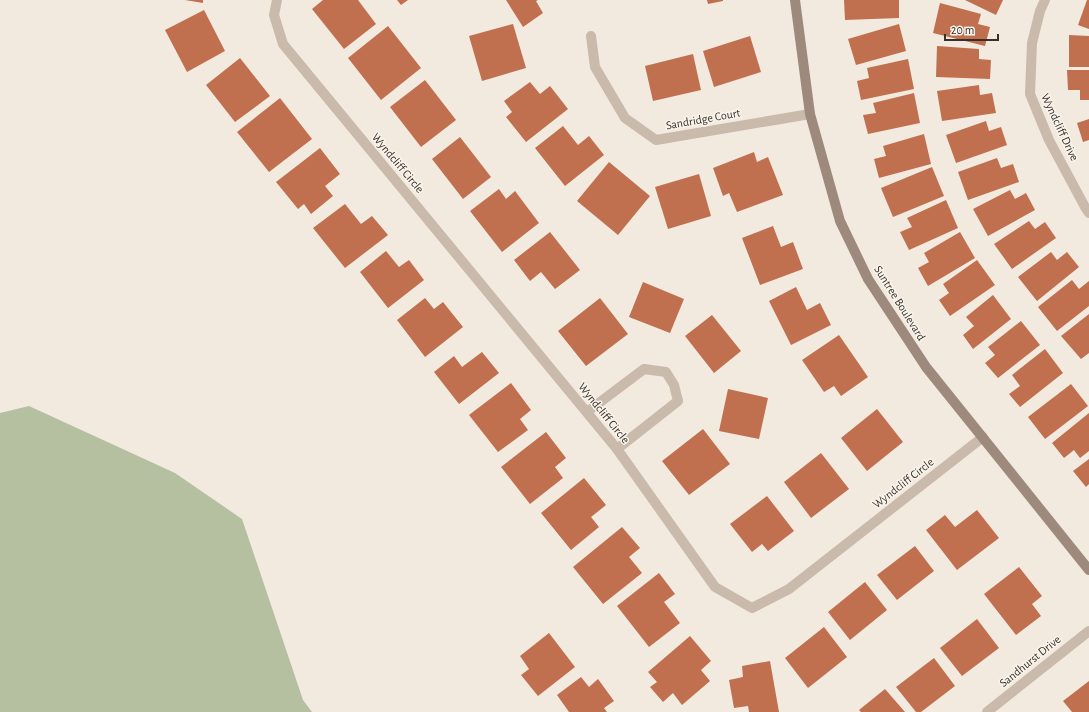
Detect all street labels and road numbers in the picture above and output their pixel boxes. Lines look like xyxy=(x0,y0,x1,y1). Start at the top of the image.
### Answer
street label: Wyndcliff Drive xyxy=(1038,92,1081,163)
street label: Sandridge Court xyxy=(665,107,741,131)
street label: Wyndcliff Circle xyxy=(369,131,426,196)
street label: Suntree Boulevard xyxy=(872,263,928,343)
street label: Wyndcliff Circle xyxy=(575,381,632,446)
street label: Wyndcliff Circle xyxy=(870,456,936,511)
street label: Sandhurst Drive xyxy=(997,633,1063,689)

